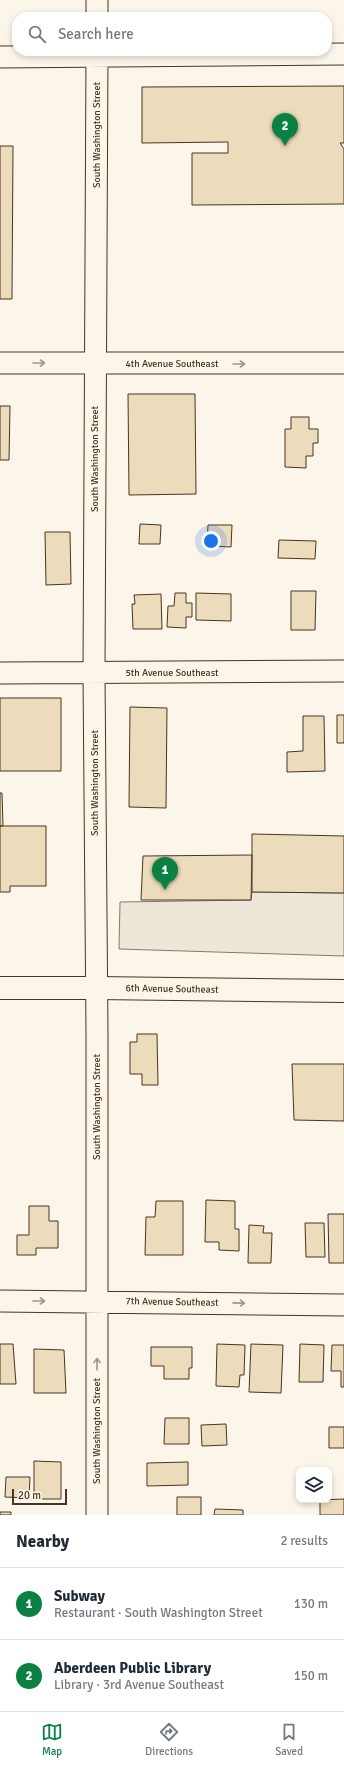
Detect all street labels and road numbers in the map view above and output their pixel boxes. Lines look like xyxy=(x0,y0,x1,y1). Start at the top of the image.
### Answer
street label: South Washington Street xyxy=(91,81,103,188)
street label: 4th Avenue Southeast xyxy=(125,358,219,370)
street label: South Washington Street xyxy=(89,405,101,512)
street label: 5th Avenue Southeast xyxy=(125,667,219,679)
street label: South Washington Street xyxy=(89,729,101,836)
street label: 6th Avenue Southeast xyxy=(125,982,219,996)
street label: South Washington Street xyxy=(91,1053,103,1160)
street label: 7th Avenue Southeast xyxy=(125,1295,219,1309)
street label: South Washington Street xyxy=(91,1377,103,1484)

